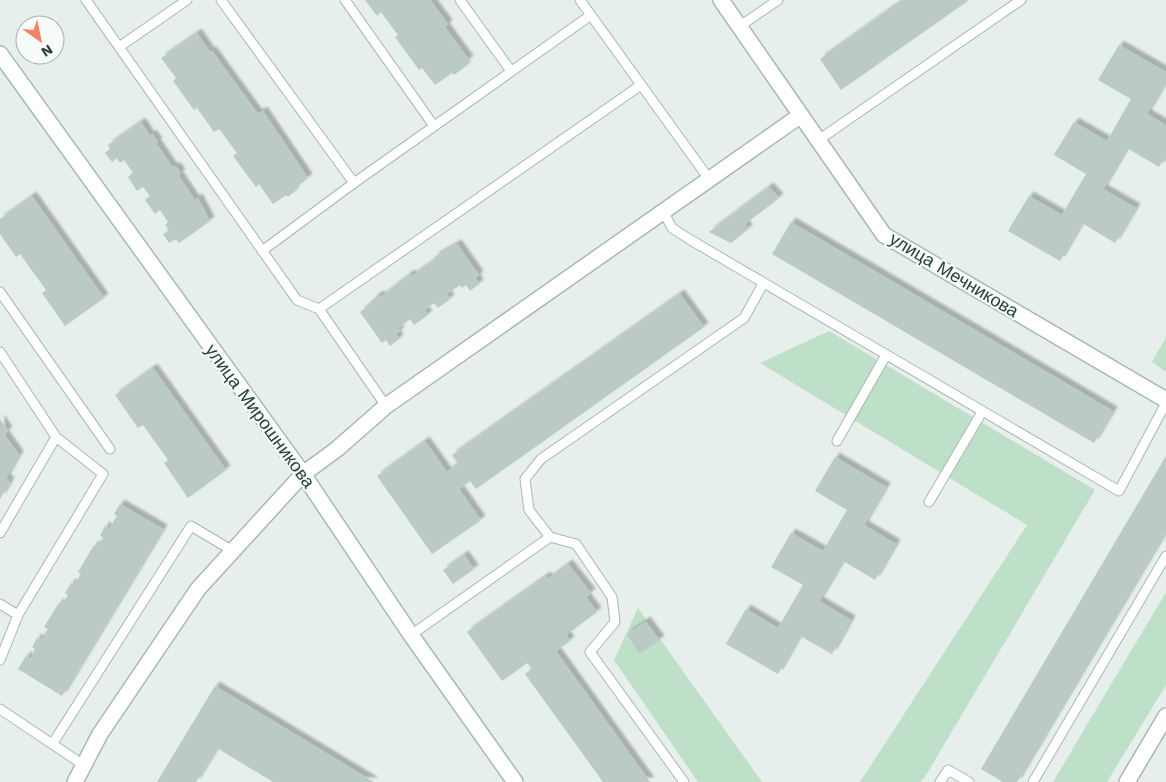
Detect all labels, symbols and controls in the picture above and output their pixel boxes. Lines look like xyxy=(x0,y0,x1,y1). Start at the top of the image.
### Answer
north arrow xyxy=(15,15,65,65)
text: N xyxy=(38,41,56,60)
street label: улица Мечникова xyxy=(886,228,1024,322)
street label: улица Мирошникова xyxy=(201,340,320,492)

